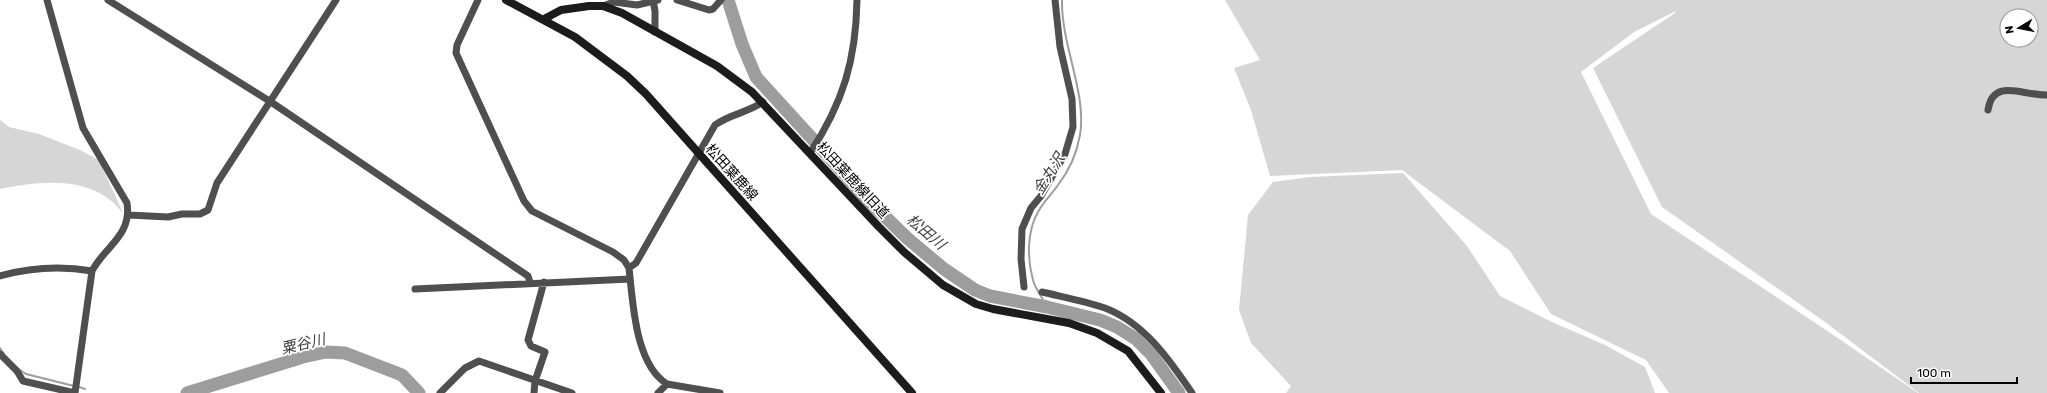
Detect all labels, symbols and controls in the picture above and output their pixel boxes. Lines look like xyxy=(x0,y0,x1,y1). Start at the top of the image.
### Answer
north arrow xyxy=(1999,8,2039,48)
text: N xyxy=(2003,25,2017,35)
street label: 松田葉鹿線旧道 xyxy=(813,139,892,222)
street label: 松田葉鹿線 xyxy=(702,141,761,204)
water label: 金丸沢 xyxy=(1029,148,1070,198)
water label: 松田川 xyxy=(903,211,951,255)
water label: 粟谷川 xyxy=(279,330,329,358)
scale bar xyxy=(1911,359,2017,385)
text: 100 m xyxy=(1917,366,1951,380)

